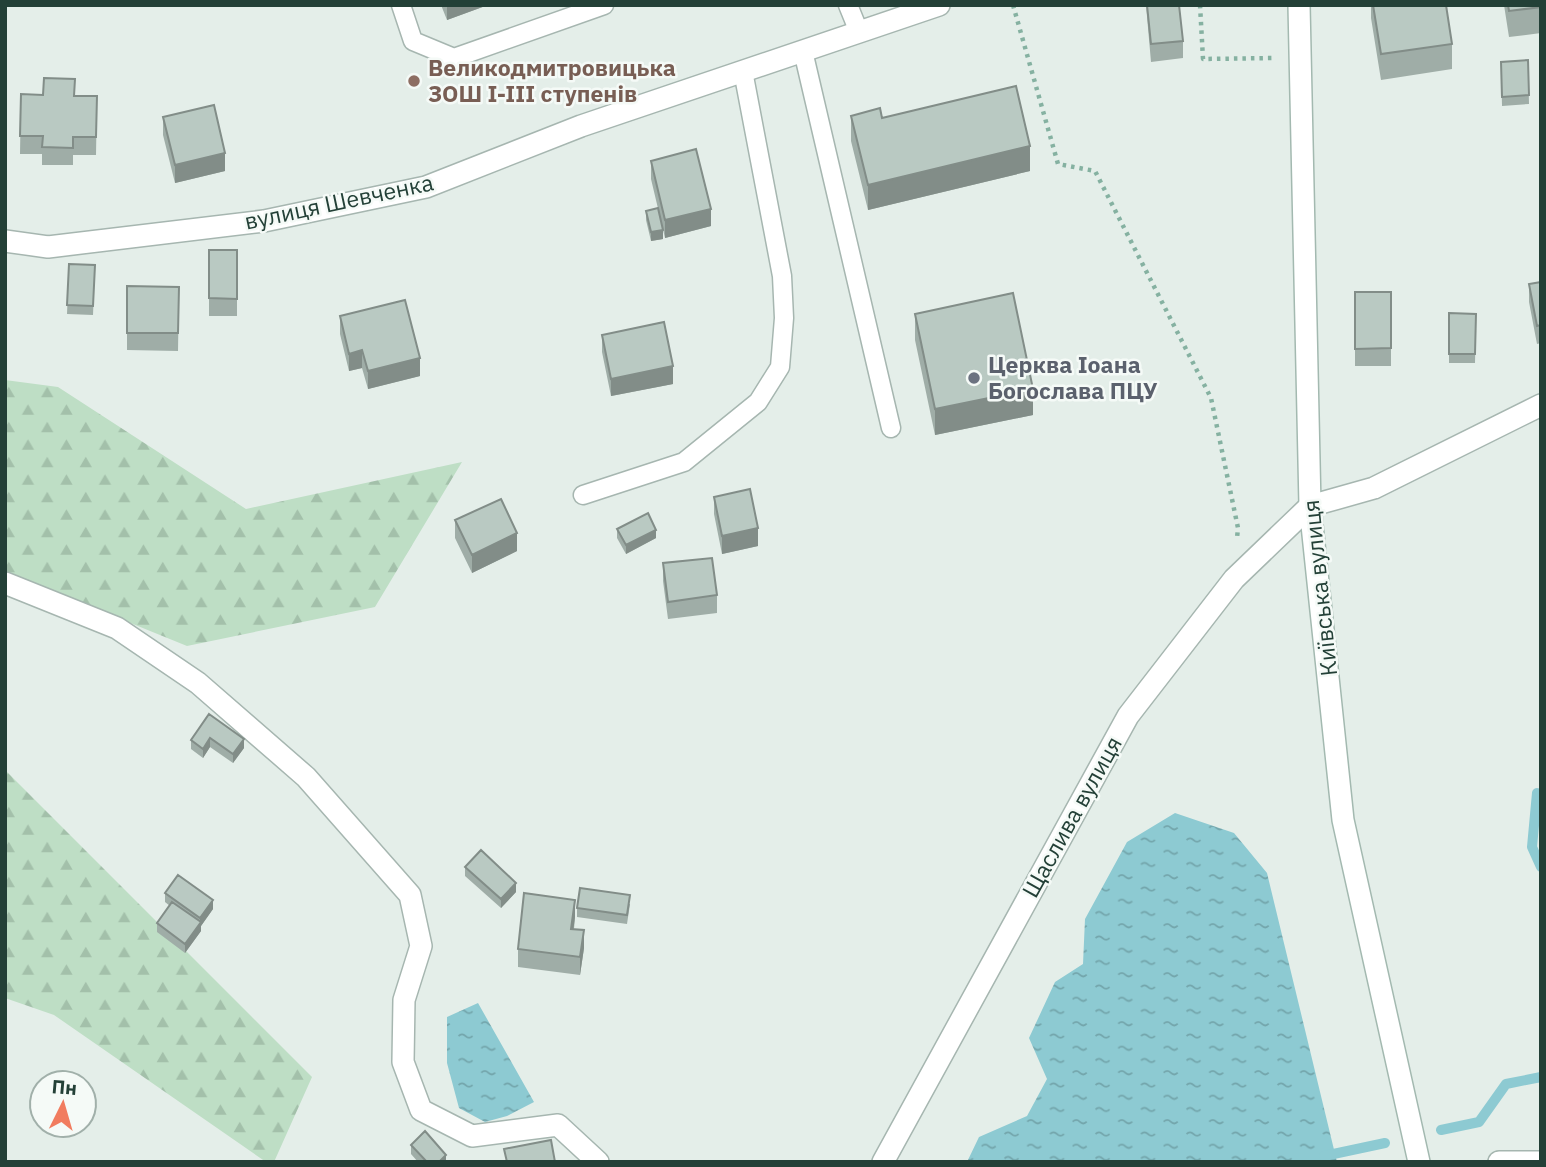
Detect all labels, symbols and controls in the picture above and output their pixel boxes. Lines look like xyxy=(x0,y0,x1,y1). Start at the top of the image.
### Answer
place label: Великодмитровицька ЗОШ І-ІІІ ступенів xyxy=(428,52,676,108)
marker: Великодмитровицька ЗОШ І-ІІІ ступенів xyxy=(406,73,422,89)
street label: вулиця Шевченка xyxy=(242,166,436,236)
place label: Церква Іоана Богослава ПЦУ xyxy=(988,349,1158,405)
marker: Церква Іоана Богослава ПЦУ xyxy=(966,370,982,386)
street label: Київська вулиця xyxy=(1295,498,1343,678)
street label: Щаслива вулиця xyxy=(1014,731,1128,902)
north arrow xyxy=(28,1069,98,1139)
text: Пн xyxy=(51,1074,78,1100)

